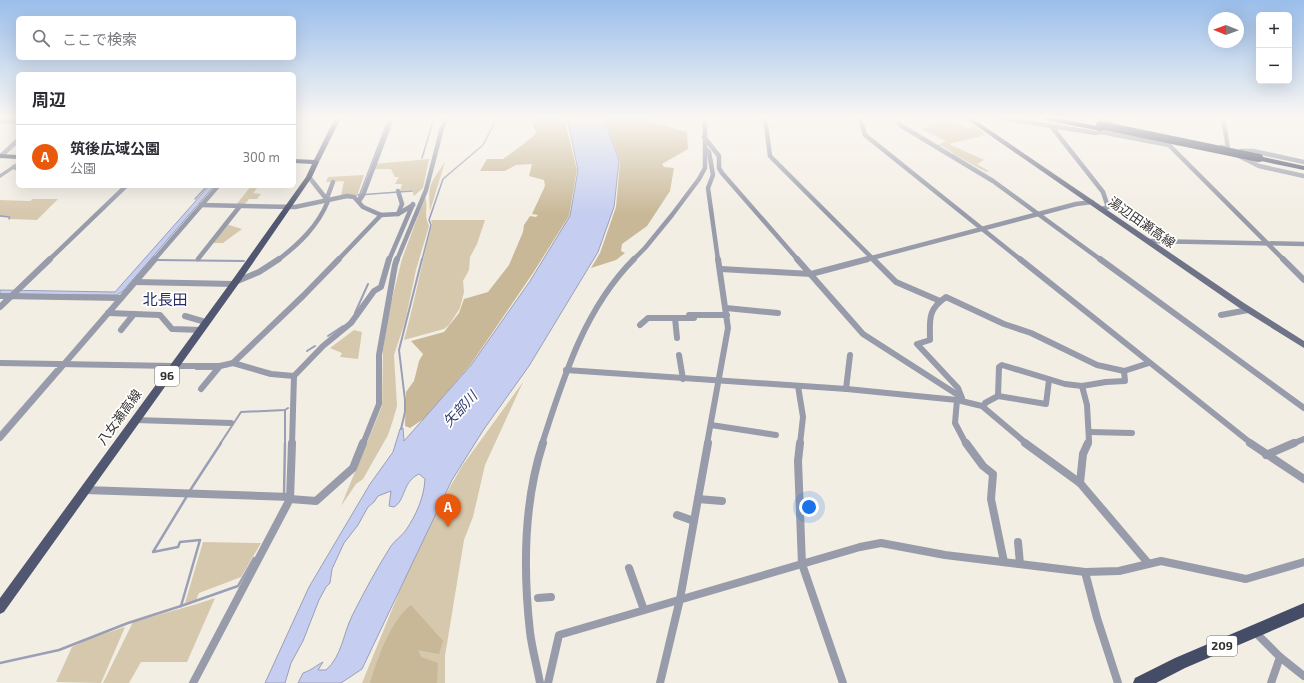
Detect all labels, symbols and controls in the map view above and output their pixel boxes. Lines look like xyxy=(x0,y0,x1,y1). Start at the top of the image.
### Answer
north arrow xyxy=(1208,12,1244,48)
map controls xyxy=(1256,12,1292,84)
button: + xyxy=(1256,12,1292,48)
search box xyxy=(16,16,296,60)
icon: search xyxy=(30,27,52,49)
text: ここで検索 xyxy=(62,30,137,48)
button: − xyxy=(1256,48,1292,84)
text: 周辺 xyxy=(32,89,66,109)
text: 筑後広域公園 xyxy=(70,139,160,157)
text: A xyxy=(41,149,49,165)
text: 300 m xyxy=(243,149,280,165)
text: 公園 xyxy=(70,160,96,176)
street label: 湯辺田瀬高線 xyxy=(1105,193,1179,251)
district label: 北長田 xyxy=(142,290,188,308)
road number: 96 xyxy=(155,366,179,386)
street label: 八女瀬高線 xyxy=(93,386,145,448)
water label: 矢部川 xyxy=(439,386,482,430)
pin: A xyxy=(435,494,461,527)
your location xyxy=(799,497,819,517)
road number: 209 xyxy=(1207,636,1237,656)

